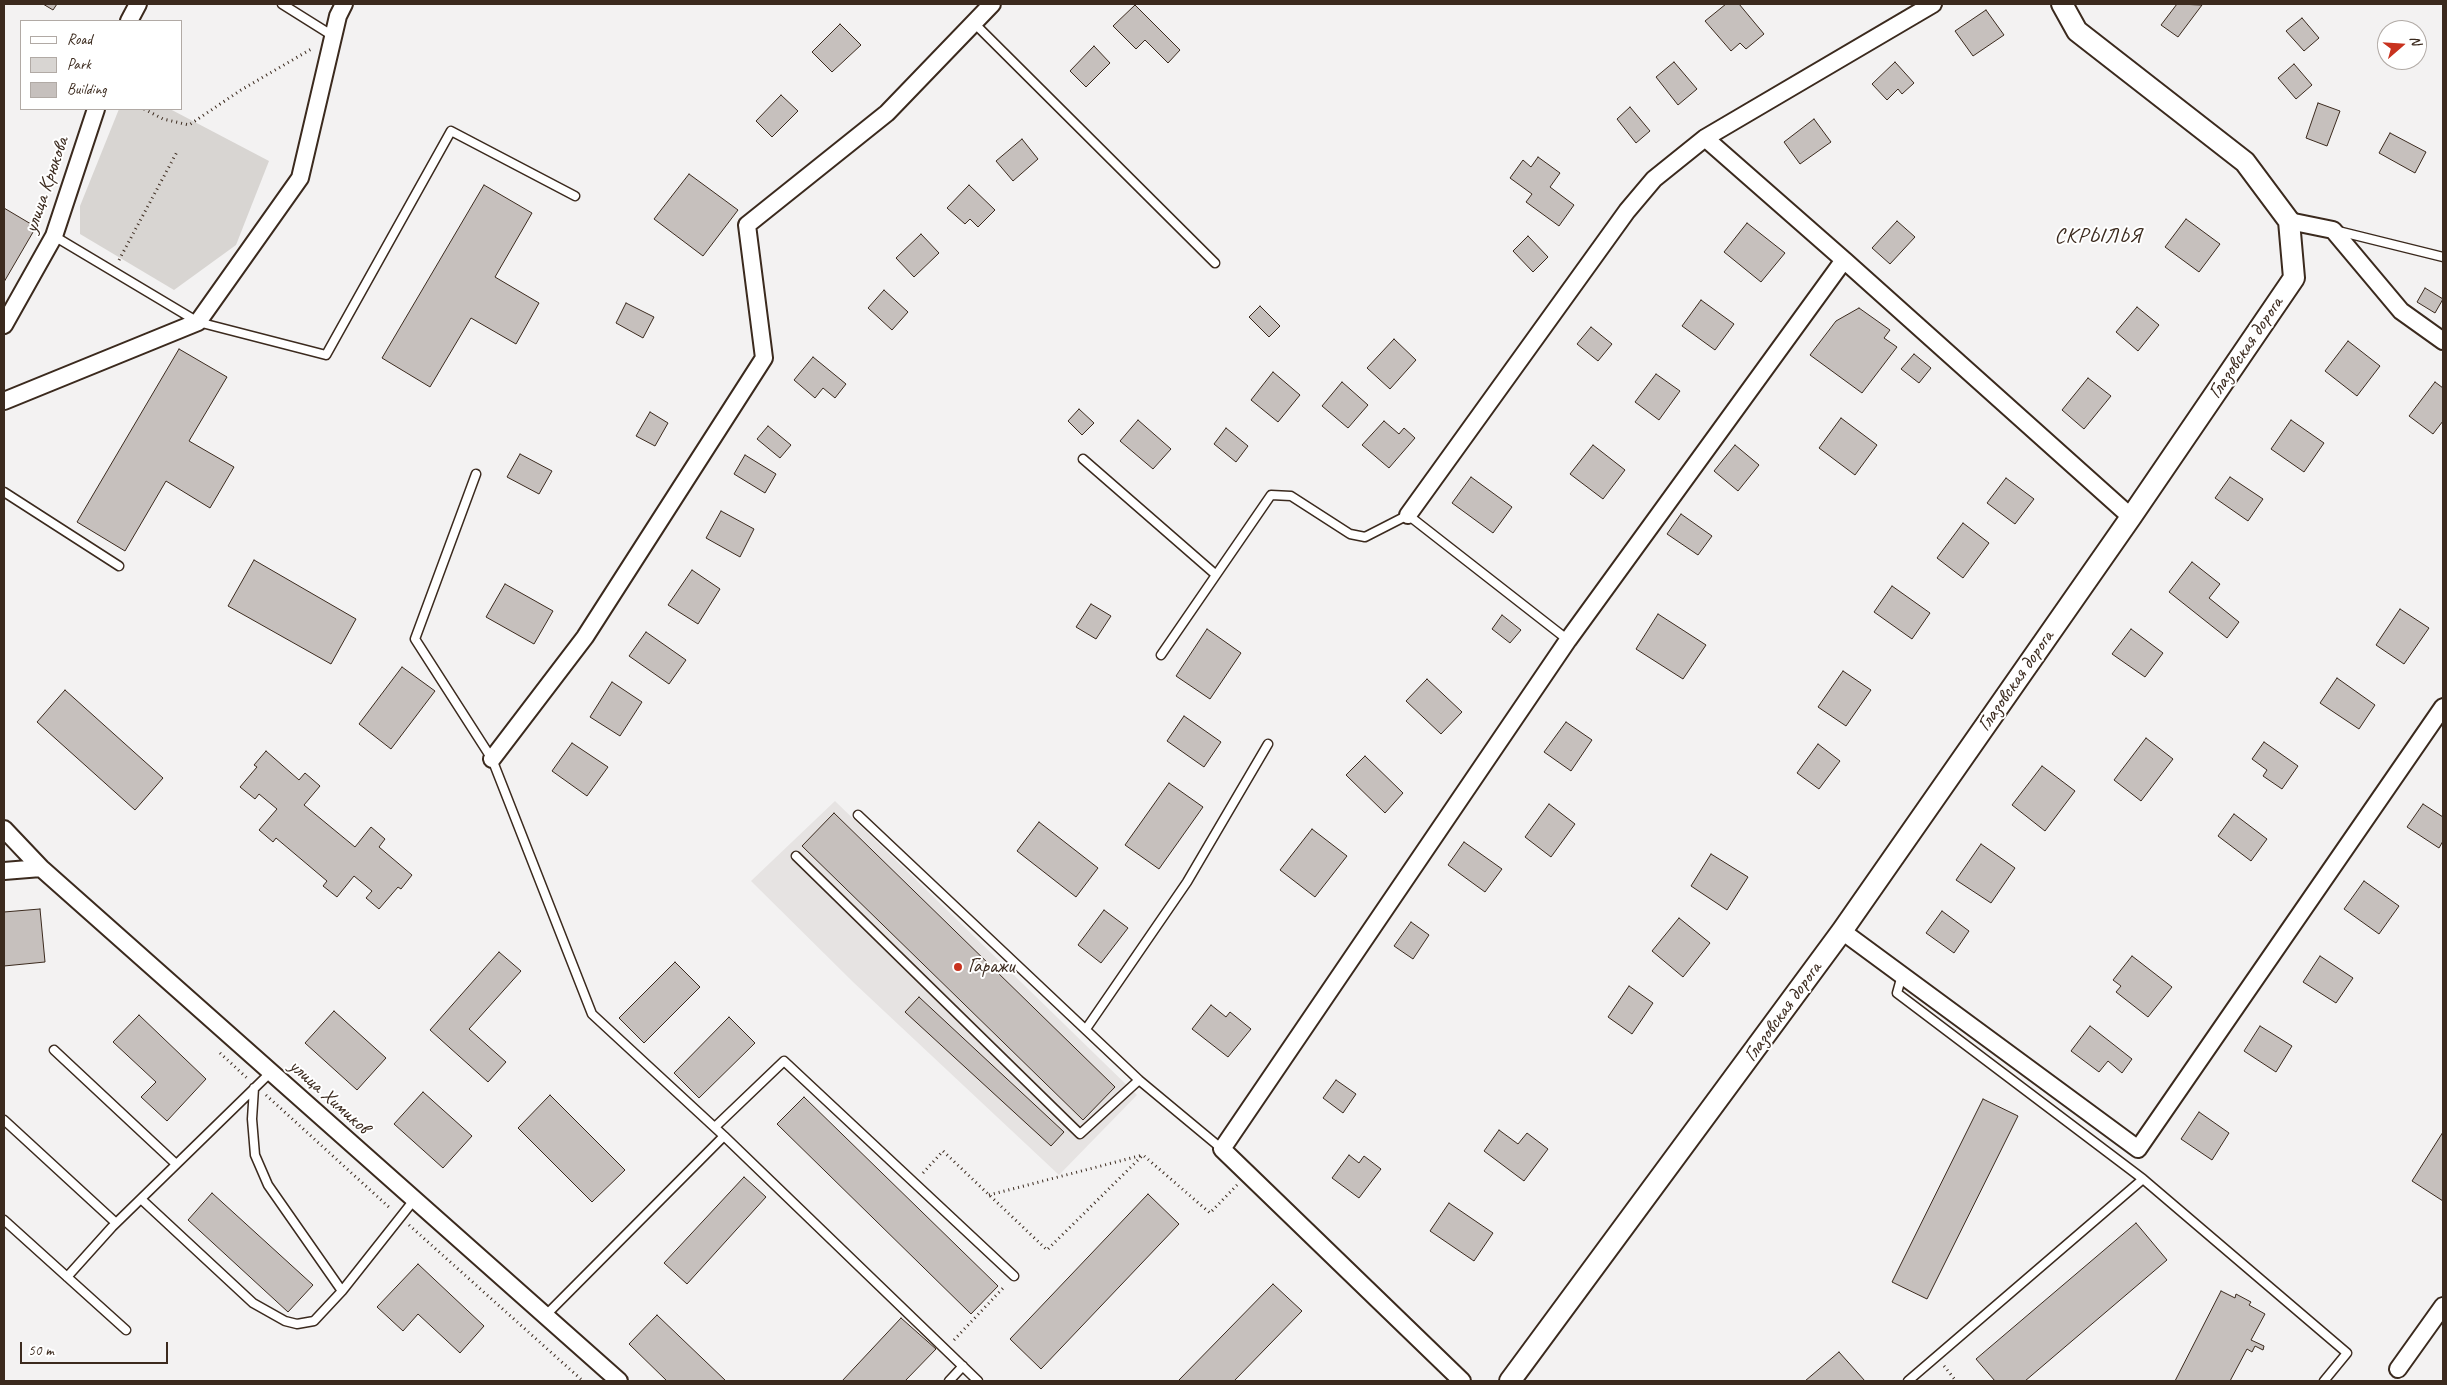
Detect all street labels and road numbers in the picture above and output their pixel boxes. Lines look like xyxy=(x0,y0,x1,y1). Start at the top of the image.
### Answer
street label: улица Крюкова xyxy=(19,134,75,236)
street label: Глазовская дорога xyxy=(2203,293,2289,403)
street label: Глазовская дорога xyxy=(1972,626,2060,736)
street label: Глазовская дорога xyxy=(1739,957,1827,1067)
street label: улица Химиков xyxy=(284,1055,374,1139)

